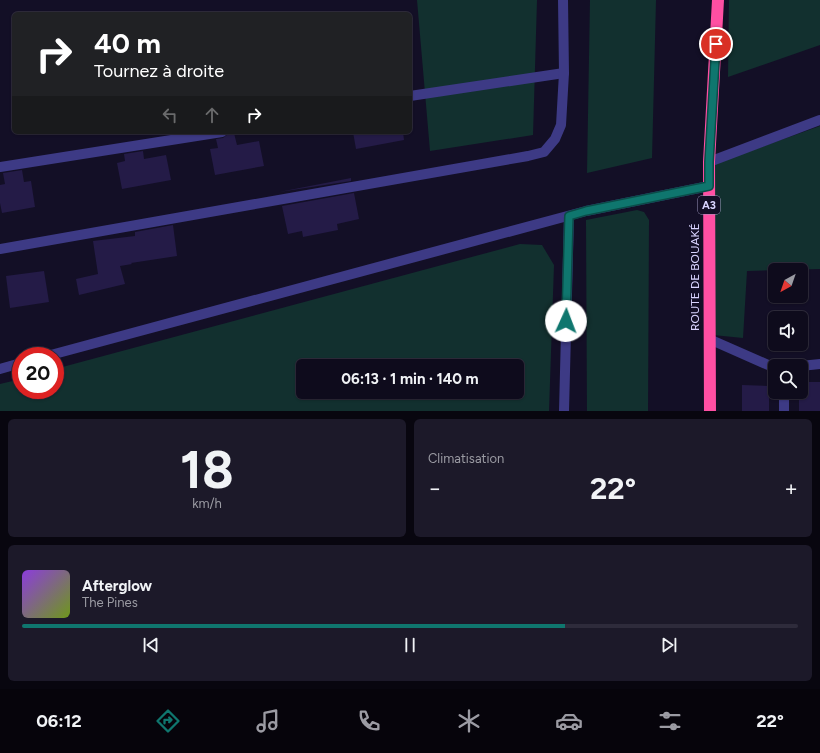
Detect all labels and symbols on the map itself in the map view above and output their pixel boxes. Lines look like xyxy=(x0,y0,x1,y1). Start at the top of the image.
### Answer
pin xyxy=(699,27,733,61)
road number: A3 xyxy=(698,196,720,214)
street label: ROUTE DE BOUAKÉ xyxy=(688,223,702,331)
north arrow xyxy=(768,263,808,303)
position arrow xyxy=(545,300,587,342)
speed limit sign: 20 xyxy=(12,347,64,399)

